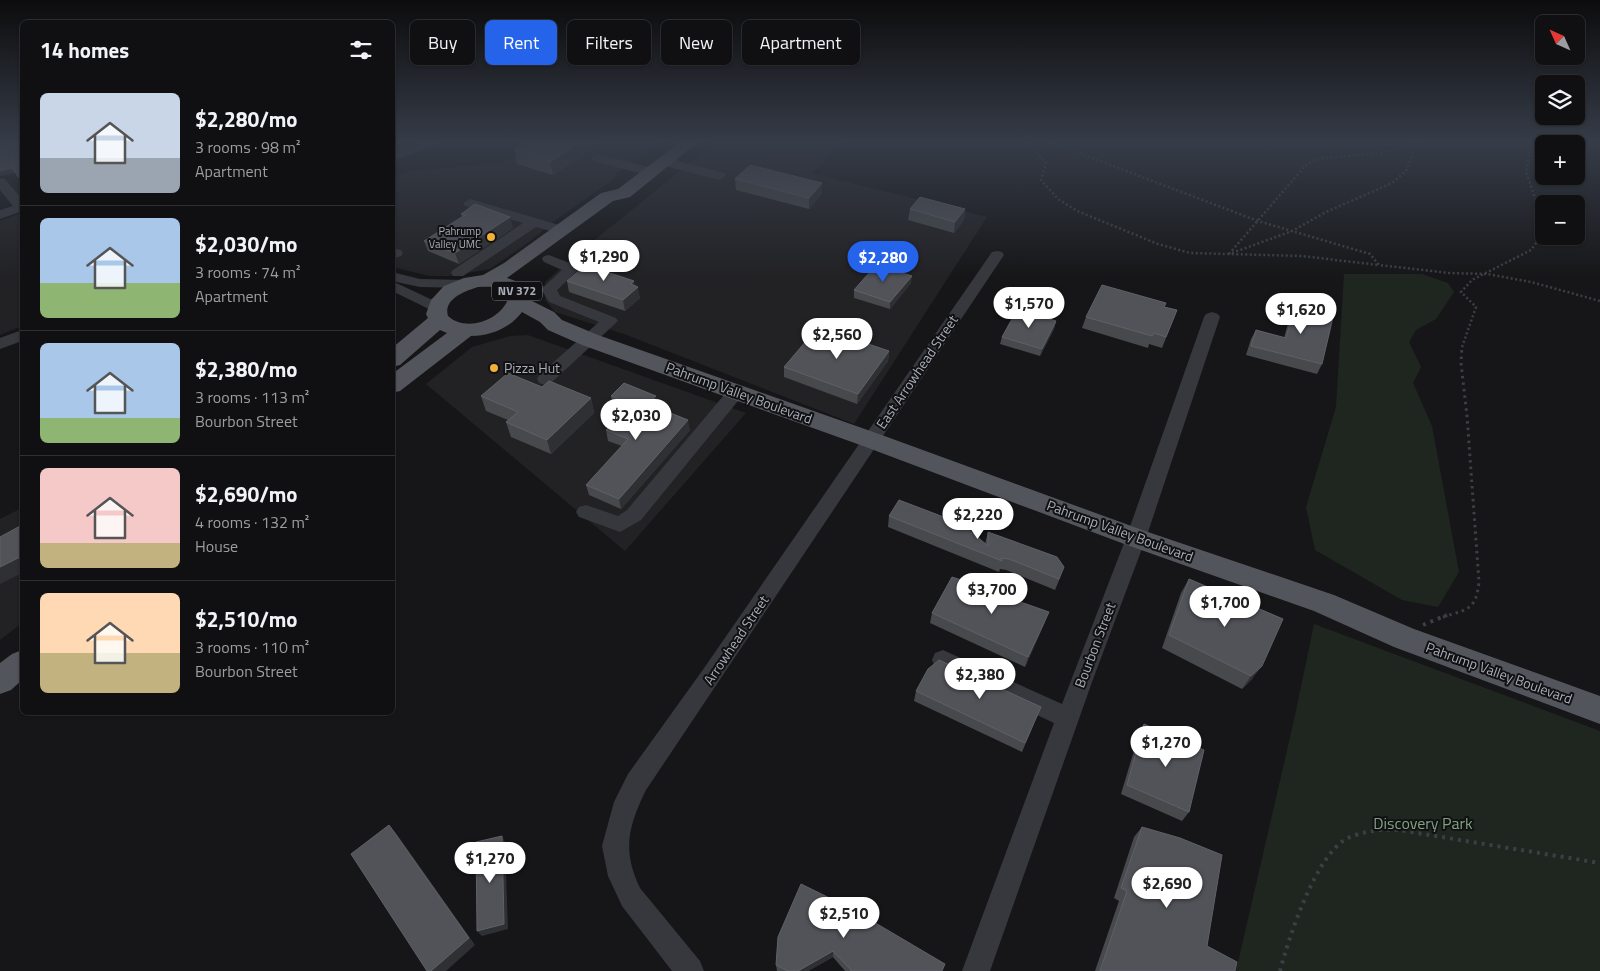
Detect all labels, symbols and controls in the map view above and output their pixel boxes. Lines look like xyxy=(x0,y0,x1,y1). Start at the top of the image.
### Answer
north arrow xyxy=(1535,15,1585,65)
map controls xyxy=(1535,15,1585,245)
chip: Buy xyxy=(410,20,475,65)
chip: Rent xyxy=(485,20,557,65)
chip: Filters xyxy=(567,20,651,65)
chip: New xyxy=(661,20,732,65)
chip: Apartment xyxy=(742,20,860,65)
text: 14 homes xyxy=(40,34,129,66)
icon: filters xyxy=(347,36,375,64)
button: layers xyxy=(1535,75,1585,125)
text: $2,280/mo xyxy=(195,103,297,135)
icon: home xyxy=(80,113,140,173)
text: 3 rooms · 98 m² xyxy=(195,135,300,159)
button: + xyxy=(1535,135,1585,185)
text: Apartment xyxy=(195,159,268,183)
button: − xyxy=(1535,195,1585,245)
place label: Pahrump Valley UMC xyxy=(429,223,481,252)
text: $2,030/mo xyxy=(195,228,297,260)
marker: Pahrump Valley UMC xyxy=(485,231,497,243)
icon: home xyxy=(80,238,140,298)
pin: $1,290 xyxy=(563,240,645,282)
pin: $2,280 xyxy=(842,240,924,283)
text: $1,290 xyxy=(579,244,629,268)
text: $2,280 xyxy=(858,245,908,269)
text: 3 rooms · 74 m² xyxy=(195,260,300,284)
road number: NV 372 xyxy=(492,282,542,300)
text: Apartment xyxy=(195,284,268,308)
pin: $1,570 xyxy=(988,286,1070,329)
text: $1,570 xyxy=(1004,291,1054,315)
pin: $1,620 xyxy=(1260,292,1342,335)
text: $1,620 xyxy=(1276,297,1326,321)
street label: East Arrowhead Street xyxy=(871,311,963,433)
pin: $2,560 xyxy=(796,318,878,360)
text: $2,560 xyxy=(812,322,862,346)
text: $2,380/mo xyxy=(195,353,297,385)
street label: Pahrump Valley Boulevard xyxy=(663,356,815,429)
place label: Pizza Hut xyxy=(504,357,560,378)
marker: Pizza Hut xyxy=(488,362,500,374)
icon: home xyxy=(80,363,140,423)
text: 3 rooms · 113 m² xyxy=(195,385,309,409)
pin: $2,030 xyxy=(595,398,677,441)
text: $2,030 xyxy=(611,403,661,427)
text: Bourbon Street xyxy=(195,409,298,433)
text: $2,690/mo xyxy=(195,478,297,510)
icon: home xyxy=(80,488,140,548)
street label: Pahrump Valley Boulevard xyxy=(1044,494,1196,567)
pin: $2,220 xyxy=(937,498,1019,540)
text: $2,220 xyxy=(953,502,1003,526)
text: 4 rooms · 132 m² xyxy=(195,510,309,534)
text: House xyxy=(195,534,238,558)
pin: $3,700 xyxy=(951,572,1033,615)
text: $3,700 xyxy=(967,577,1017,601)
pin: $1,700 xyxy=(1184,586,1266,628)
text: $1,700 xyxy=(1200,590,1250,614)
street label: Arrowhead Street xyxy=(698,591,773,689)
street label: Bourbon Street xyxy=(1069,599,1120,690)
text: $2,510/mo xyxy=(195,603,297,635)
icon: home xyxy=(80,613,140,673)
text: 3 rooms · 110 m² xyxy=(195,635,309,659)
street label: Pahrump Valley Boulevard xyxy=(1423,636,1575,709)
pin: $2,380 xyxy=(939,658,1021,700)
text: Bourbon Street xyxy=(195,659,298,683)
text: $2,380 xyxy=(955,662,1005,686)
pin: $1,270 xyxy=(1125,726,1207,768)
text: $1,270 xyxy=(1141,730,1191,754)
park label: Discovery Park xyxy=(1373,811,1473,835)
pin: $1,270 xyxy=(449,842,531,884)
text: $1,270 xyxy=(465,846,515,870)
pin: $2,690 xyxy=(1126,866,1208,909)
text: $2,690 xyxy=(1142,871,1192,895)
pin: $2,510 xyxy=(803,896,885,939)
text: $2,510 xyxy=(819,901,869,925)

